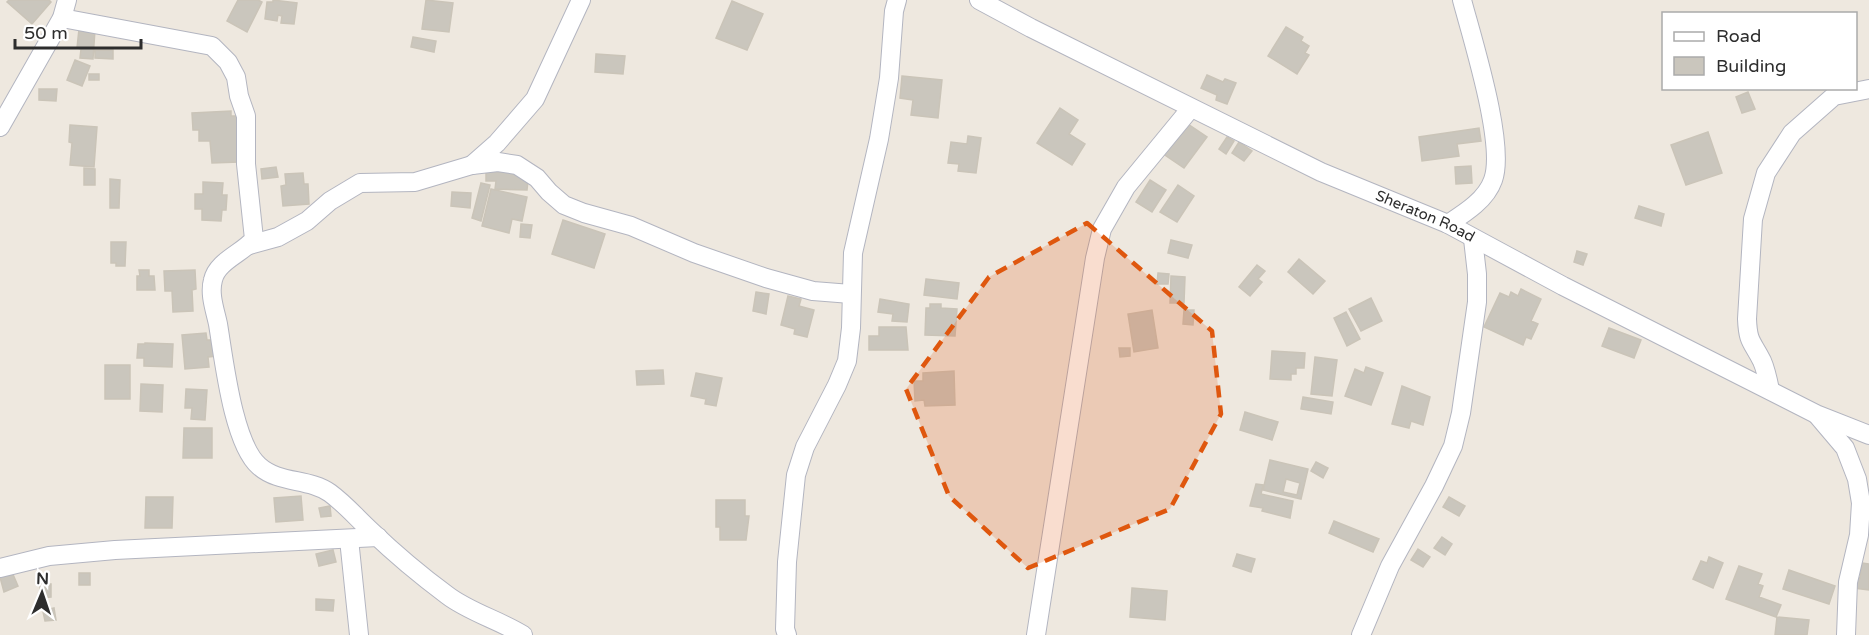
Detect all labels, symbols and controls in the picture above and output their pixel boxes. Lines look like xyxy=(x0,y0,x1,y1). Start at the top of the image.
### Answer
scale bar xyxy=(15,12,141,50)
legend xyxy=(1662,12,1857,90)
text: 50 m xyxy=(24,22,68,44)
text: Road xyxy=(1716,25,1761,47)
text: Building xyxy=(1716,55,1786,77)
street label: Sheraton Road xyxy=(1373,186,1478,246)
north arrow xyxy=(12,563,72,623)
text: N xyxy=(36,569,49,589)

